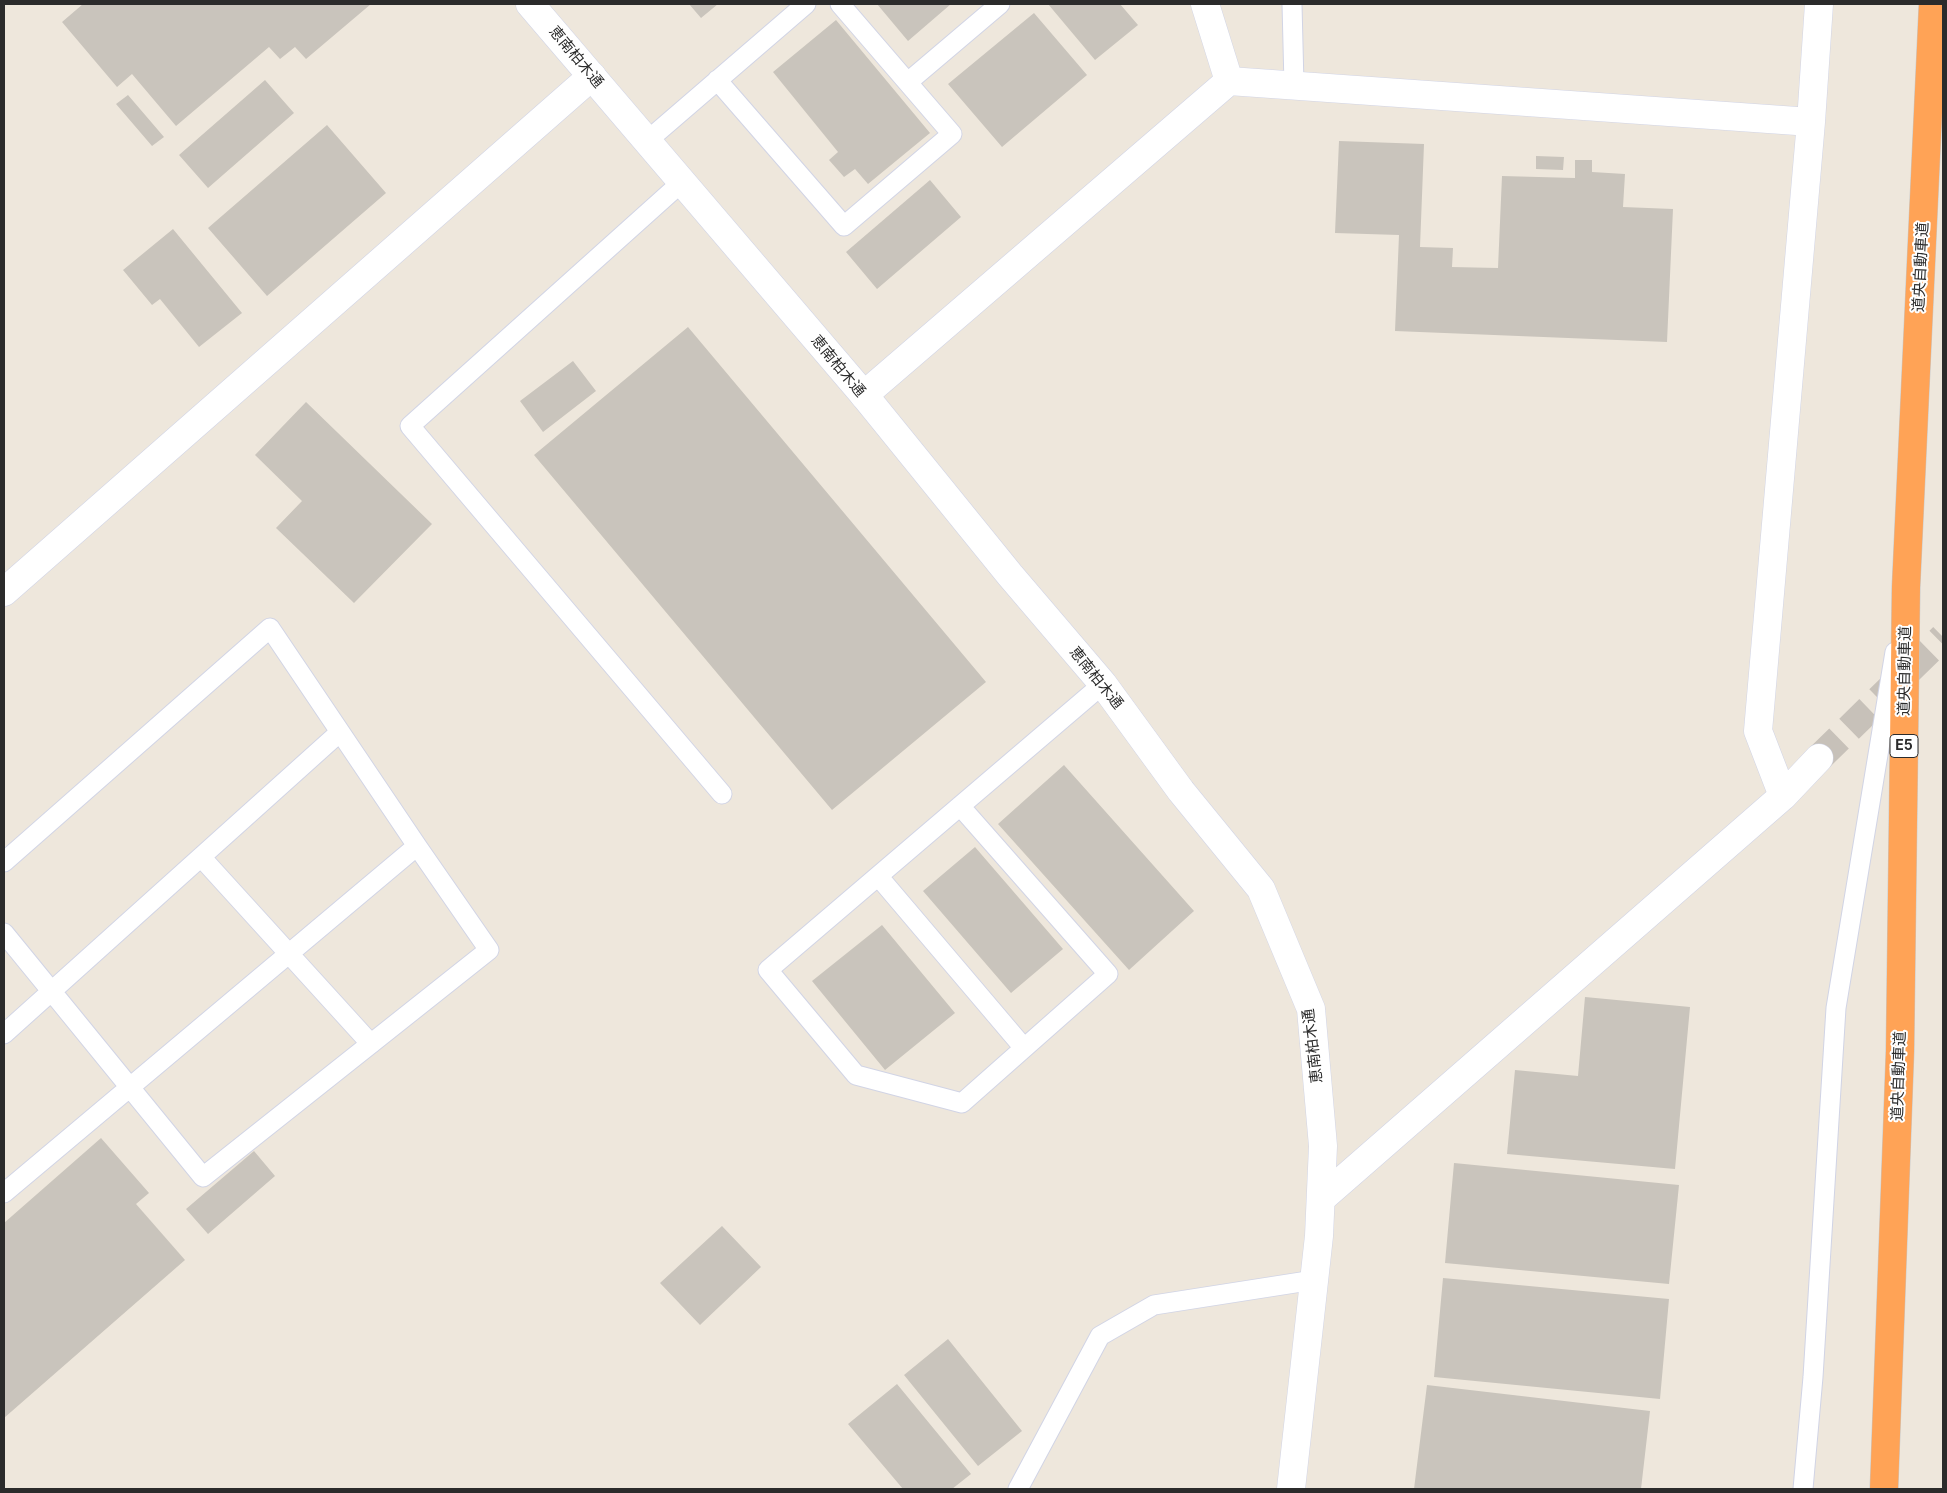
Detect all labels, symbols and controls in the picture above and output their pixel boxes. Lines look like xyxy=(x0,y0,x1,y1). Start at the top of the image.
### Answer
street label: 恵南柏木通 xyxy=(545,22,607,92)
street label: 道央自動車道 xyxy=(1910,222,1932,312)
street label: 恵南柏木通 xyxy=(807,331,869,401)
street label: 道央自動車道 xyxy=(1895,626,1915,716)
street label: 恵南柏木通 xyxy=(1065,643,1127,713)
road number: E5 xyxy=(1890,734,1918,758)
street label: 恵南柏木通 xyxy=(1299,1008,1327,1084)
street label: 道央自動車道 xyxy=(1888,1031,1910,1121)

